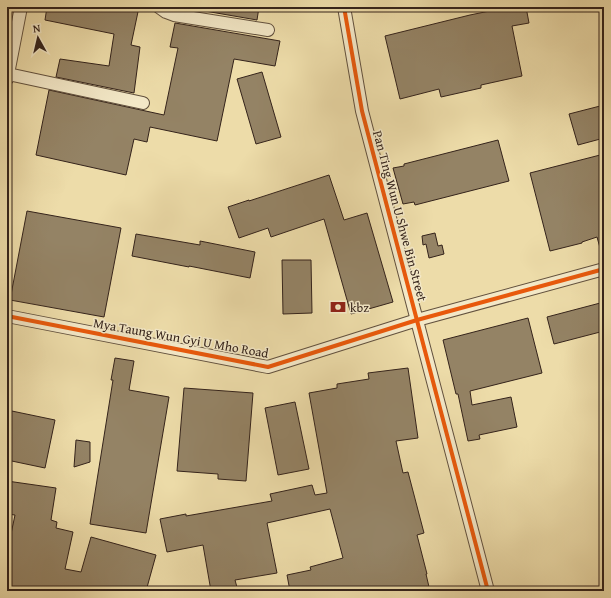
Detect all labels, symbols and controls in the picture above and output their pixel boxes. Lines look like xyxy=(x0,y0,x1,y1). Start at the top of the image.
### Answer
north arrow xyxy=(18,18,58,58)
text: N xyxy=(32,20,42,37)
street label: Pan Ting Wun U Shwe Bin Street xyxy=(368,128,432,304)
bank icon: kbz xyxy=(329,298,347,316)
place label: kbz xyxy=(350,298,369,317)
street label: Mya Taung Wun Gyi U Mho Road xyxy=(92,313,270,363)

